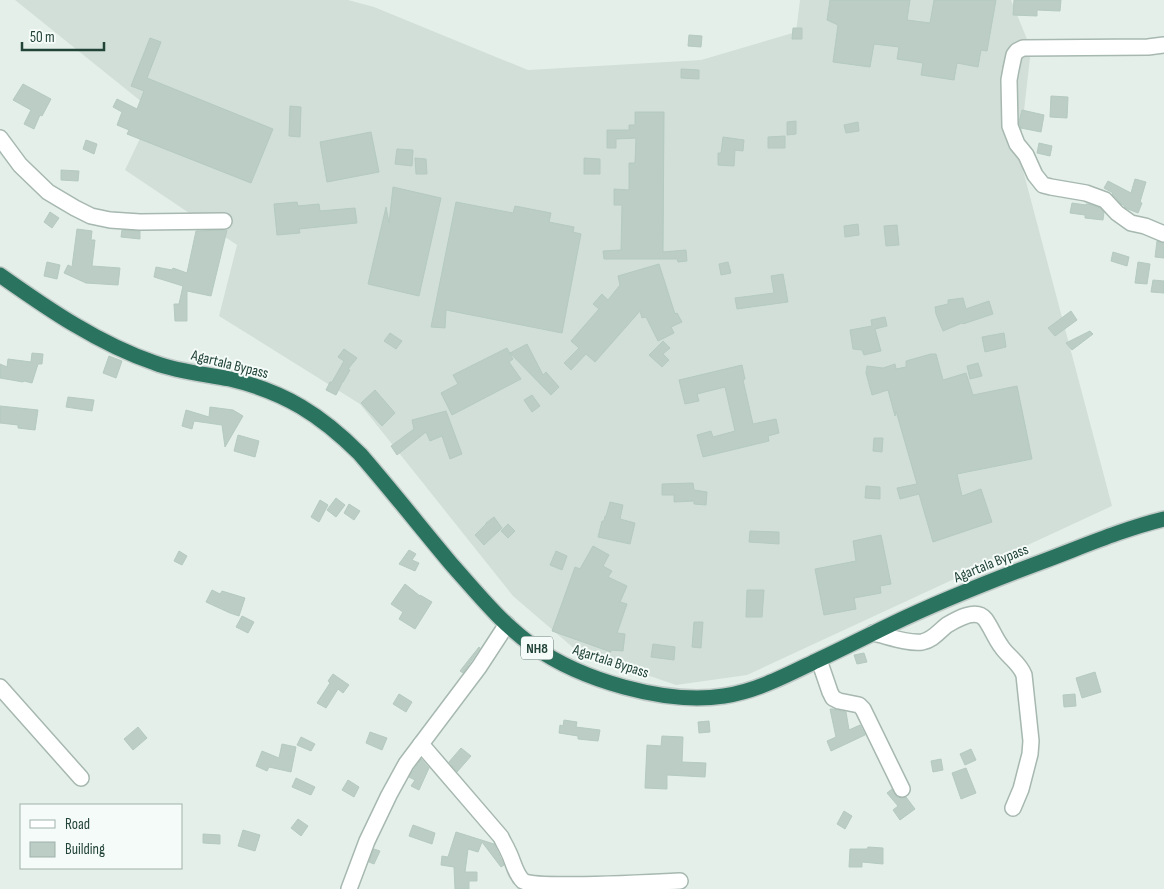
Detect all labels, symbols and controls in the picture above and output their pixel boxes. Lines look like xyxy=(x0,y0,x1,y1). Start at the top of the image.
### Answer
scale bar xyxy=(22,20,105,52)
text: 50 m xyxy=(30,28,55,47)
street label: Agartala Bypass xyxy=(188,345,270,383)
street label: Agartala Bypass xyxy=(950,540,1031,587)
road number: NH8 xyxy=(521,636,553,660)
street label: Agartala Bypass xyxy=(569,640,651,683)
legend xyxy=(20,804,182,869)
text: Road xyxy=(65,815,90,834)
text: Building xyxy=(65,840,105,859)

